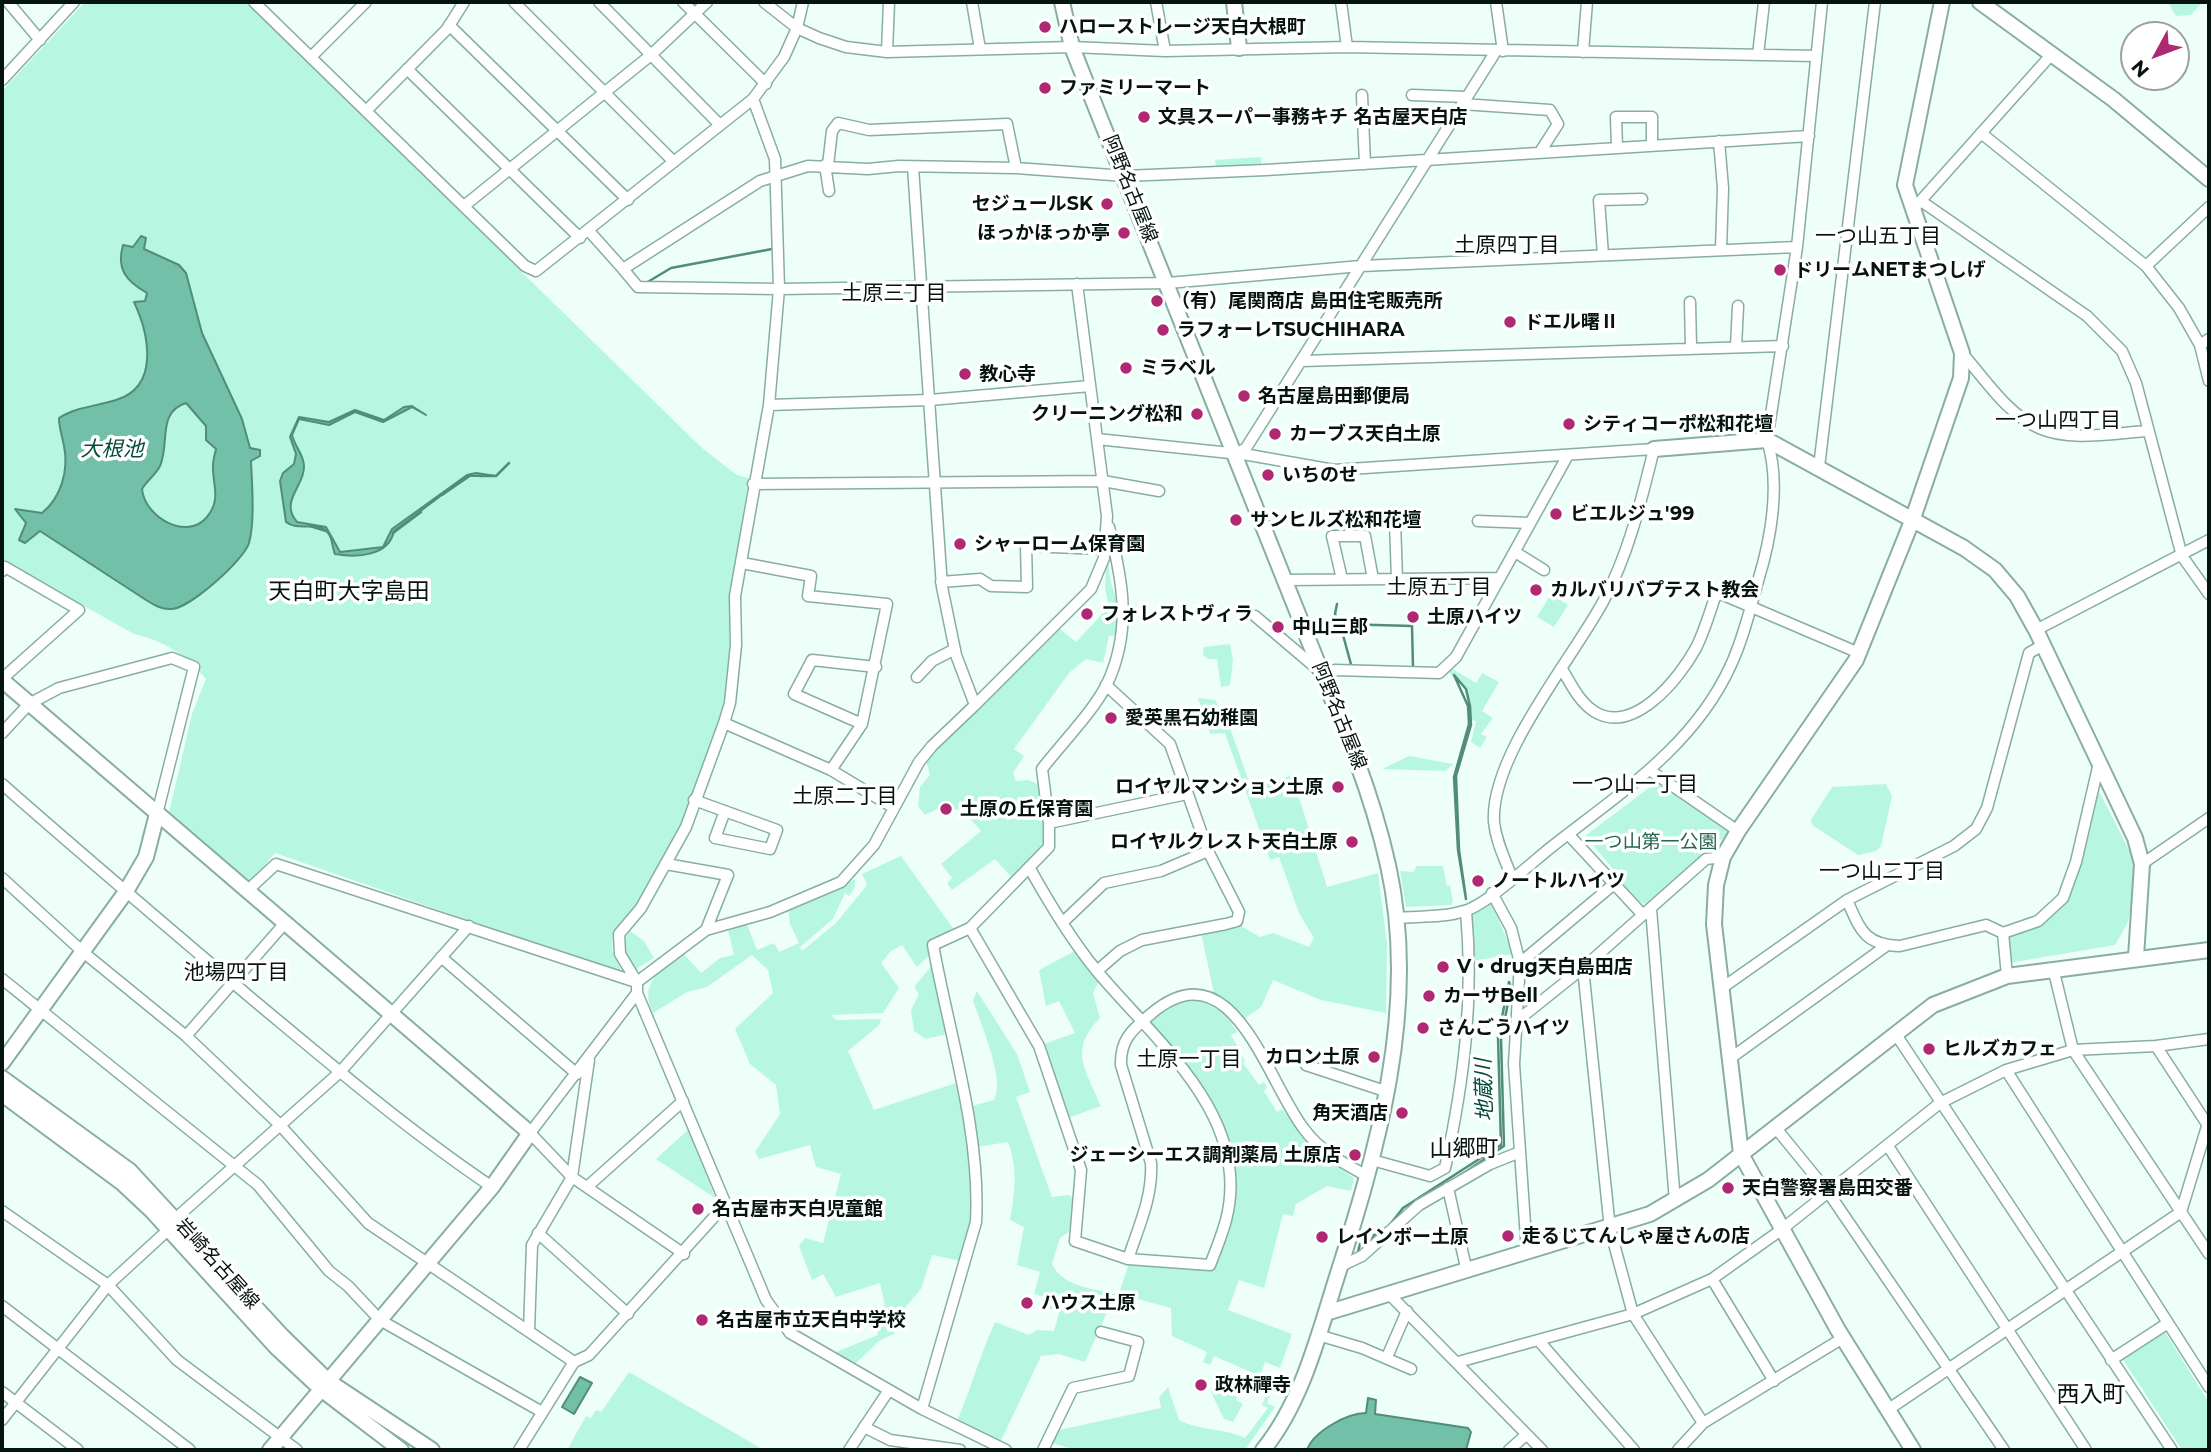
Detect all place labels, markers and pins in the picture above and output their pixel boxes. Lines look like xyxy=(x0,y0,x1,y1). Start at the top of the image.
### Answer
place label: ハローストレージ天白大根町 xyxy=(1059,16,1306,38)
marker: ハローストレージ天白大根町 xyxy=(1037,19,1053,35)
place label: ファミリーマート xyxy=(1059,77,1211,99)
marker: ファミリーマート xyxy=(1037,80,1053,96)
place label: 文具スーパー事務キチ 名古屋天白店 xyxy=(1158,106,1467,128)
marker: 文具スーパー事務キチ 名古屋天白店 xyxy=(1136,109,1152,125)
place label: セジュールSK xyxy=(972,193,1093,215)
marker: セジュールSK xyxy=(1099,196,1115,212)
place label: ほっかほっか亭 xyxy=(977,222,1110,244)
marker: ほっかほっか亭 xyxy=(1116,225,1132,241)
place label: ドリームNETまつしげ xyxy=(1794,259,1986,281)
marker: ドリームNETまつしげ xyxy=(1772,262,1788,278)
place label: （有）尾関商店 島田住宅販売所 xyxy=(1171,290,1442,312)
marker: （有）尾関商店 島田住宅販売所 xyxy=(1149,293,1165,309)
place label: ドエル曙Ⅱ xyxy=(1524,311,1619,333)
marker: ドエル曙Ⅱ xyxy=(1502,314,1518,330)
place label: ラフォーレTSUCHIHARA xyxy=(1177,319,1405,341)
marker: ラフォーレTSUCHIHARA xyxy=(1155,322,1171,338)
place label: ミラベル xyxy=(1140,357,1216,379)
marker: ミラベル xyxy=(1118,360,1134,376)
place label: 教心寺 xyxy=(979,363,1036,385)
marker: 教心寺 xyxy=(957,366,973,382)
place label: 名古屋島田郵便局 xyxy=(1258,385,1410,407)
marker: 名古屋島田郵便局 xyxy=(1236,388,1252,404)
place label: クリーニング松和 xyxy=(1031,403,1183,425)
marker: クリーニング松和 xyxy=(1189,406,1205,422)
place label: シティコーポ松和花壇 xyxy=(1583,413,1773,435)
marker: シティコーポ松和花壇 xyxy=(1561,416,1577,432)
place label: カーブス天白土原 xyxy=(1289,423,1441,445)
marker: カーブス天白土原 xyxy=(1267,426,1283,442)
place label: いちのせ xyxy=(1282,464,1358,486)
marker: いちのせ xyxy=(1260,467,1276,483)
place label: ビエルジュ'99 xyxy=(1570,503,1694,525)
marker: ビエルジュ'99 xyxy=(1548,506,1564,522)
place label: サンヒルズ松和花壇 xyxy=(1250,509,1421,531)
marker: サンヒルズ松和花壇 xyxy=(1228,512,1244,528)
place label: シャーローム保育園 xyxy=(974,533,1145,555)
marker: シャーローム保育園 xyxy=(952,536,968,552)
place label: カルバリバプテスト教会 xyxy=(1550,579,1759,601)
marker: カルバリバプテスト教会 xyxy=(1528,582,1544,598)
place label: フォレストヴィラ xyxy=(1101,603,1253,625)
marker: フォレストヴィラ xyxy=(1079,606,1095,622)
place label: 土原ハイツ xyxy=(1427,606,1522,628)
marker: 土原ハイツ xyxy=(1405,609,1421,625)
place label: 中山三郎 xyxy=(1292,616,1368,638)
marker: 中山三郎 xyxy=(1270,619,1286,635)
place label: 愛英黒石幼稚園 xyxy=(1125,707,1258,729)
marker: 愛英黒石幼稚園 xyxy=(1103,710,1119,726)
place label: ロイヤルマンション土原 xyxy=(1115,776,1324,798)
marker: ロイヤルマンション土原 xyxy=(1330,779,1346,795)
place label: 土原の丘保育園 xyxy=(960,798,1093,820)
marker: 土原の丘保育園 xyxy=(938,801,954,817)
place label: ロイヤルクレスト天白土原 xyxy=(1110,831,1338,853)
marker: ロイヤルクレスト天白土原 xyxy=(1344,834,1360,850)
place label: ノートルハイツ xyxy=(1492,870,1625,892)
marker: ノートルハイツ xyxy=(1470,873,1486,889)
place label: V・drug天白島田店 xyxy=(1457,956,1633,978)
marker: V・drug天白島田店 xyxy=(1435,959,1451,975)
place label: カーサBell xyxy=(1443,985,1538,1007)
marker: カーサBell xyxy=(1421,988,1437,1004)
place label: さんごうハイツ xyxy=(1437,1017,1570,1039)
marker: さんごうハイツ xyxy=(1415,1020,1431,1036)
place label: ヒルズカフェ xyxy=(1943,1038,2057,1060)
marker: ヒルズカフェ xyxy=(1921,1041,1937,1057)
place label: カロン土原 xyxy=(1265,1046,1360,1068)
marker: カロン土原 xyxy=(1366,1049,1382,1065)
place label: 角天酒店 xyxy=(1312,1102,1388,1124)
marker: 角天酒店 xyxy=(1394,1105,1410,1121)
place label: ジェーシーエス調剤薬局 土原店 xyxy=(1070,1144,1341,1166)
marker: ジェーシーエス調剤薬局 土原店 xyxy=(1347,1147,1363,1163)
place label: 天白警察署島田交番 xyxy=(1742,1177,1913,1199)
marker: 天白警察署島田交番 xyxy=(1720,1180,1736,1196)
place label: 名古屋市天白児童館 xyxy=(712,1198,883,1220)
marker: 名古屋市天白児童館 xyxy=(690,1201,706,1217)
place label: 走るじてんしゃ屋さんの店 xyxy=(1522,1225,1750,1247)
place label: レインボー土原 xyxy=(1336,1226,1469,1248)
marker: 走るじてんしゃ屋さんの店 xyxy=(1500,1228,1516,1244)
marker: レインボー土原 xyxy=(1314,1229,1330,1245)
place label: ハウス土原 xyxy=(1041,1292,1136,1314)
marker: ハウス土原 xyxy=(1019,1295,1035,1311)
place label: 名古屋市立天白中学校 xyxy=(716,1309,906,1331)
marker: 名古屋市立天白中学校 xyxy=(694,1312,710,1328)
place label: 政林禪寺 xyxy=(1215,1374,1291,1396)
marker: 政林禪寺 xyxy=(1193,1377,1209,1393)

